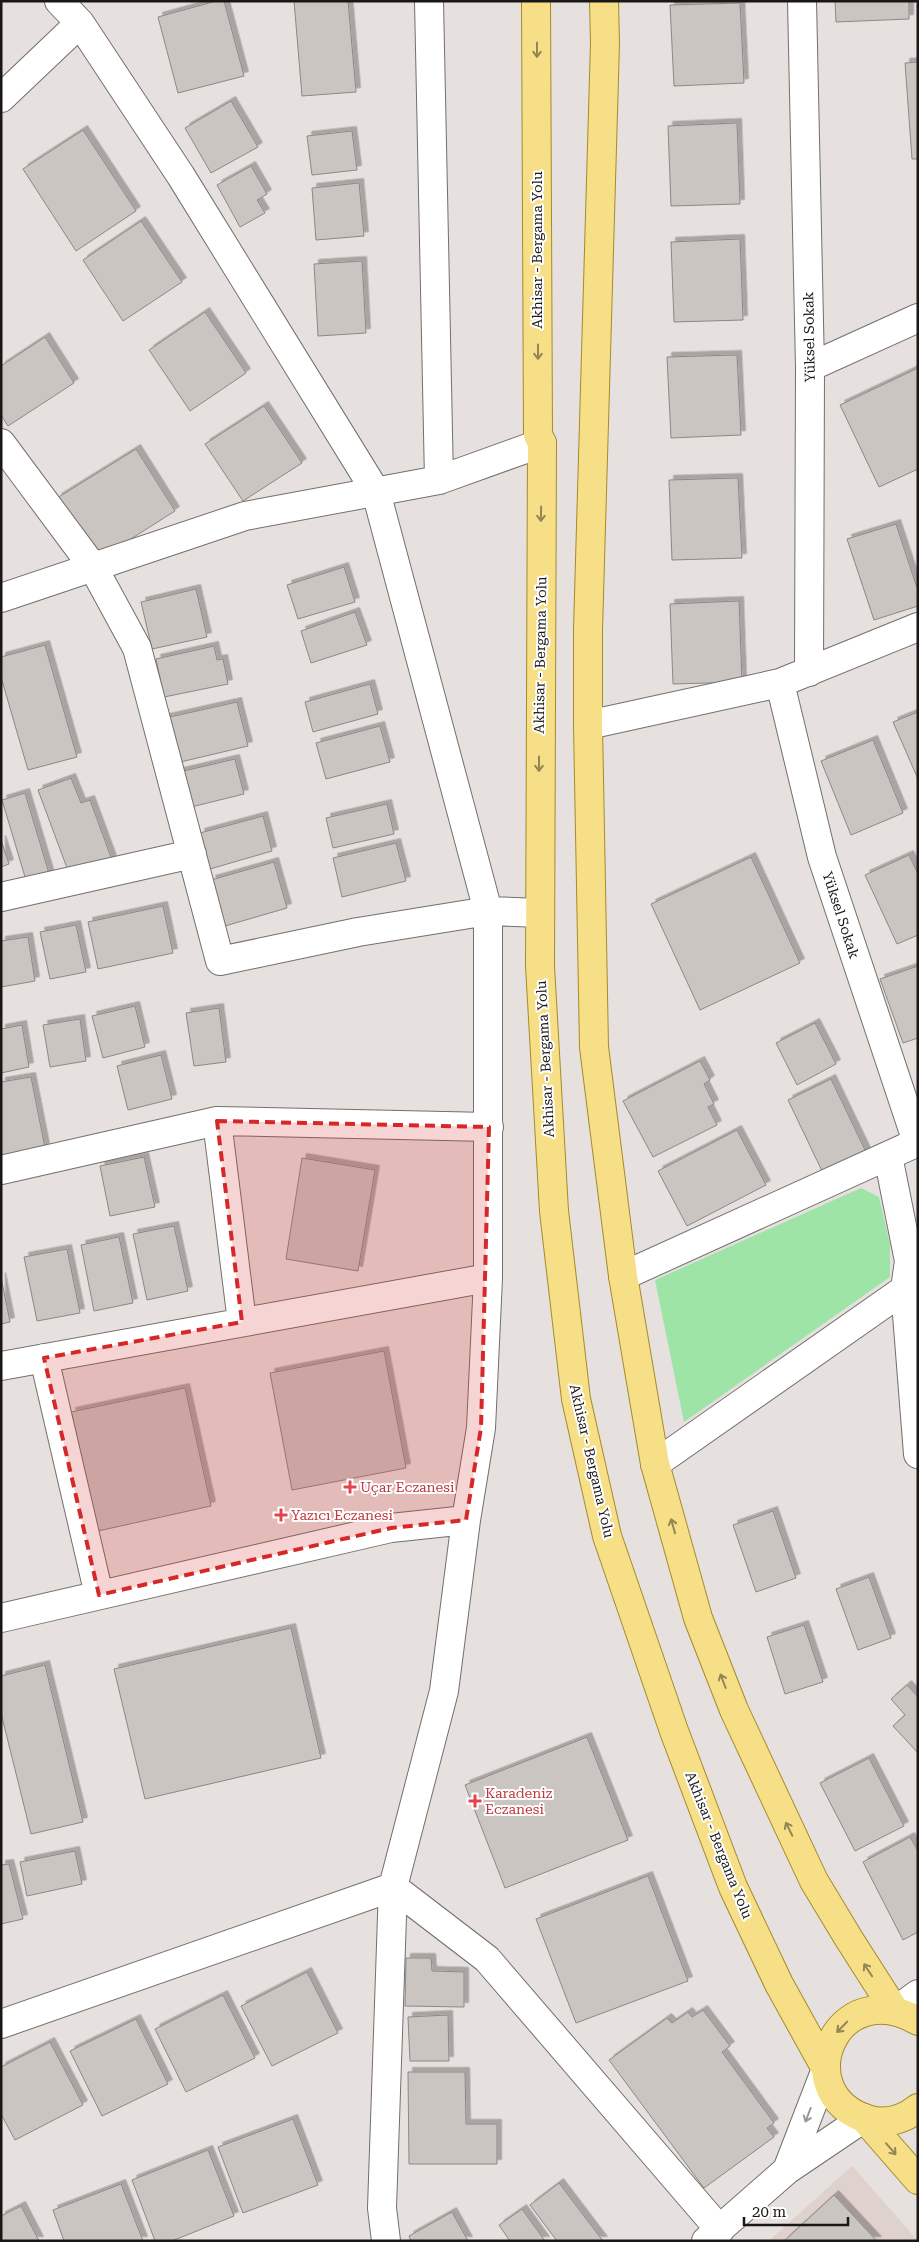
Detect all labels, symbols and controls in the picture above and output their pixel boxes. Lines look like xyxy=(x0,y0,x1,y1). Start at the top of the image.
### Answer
one-way arrow xyxy=(532,42,542,58)
street label: Akhisar - Bergama Yolu xyxy=(529,171,545,329)
street label: Yüksel Sokak xyxy=(800,291,818,382)
one-way arrow xyxy=(533,344,543,360)
one-way arrow xyxy=(536,506,546,522)
street label: Akhisar - Bergama Yolu xyxy=(531,576,549,734)
one-way arrow xyxy=(534,756,544,772)
street label: Yüksel Sokak xyxy=(819,869,863,961)
street label: Akhisar - Bergama Yolu xyxy=(533,980,557,1138)
street label: Akhisar - Bergama Yolu xyxy=(567,1383,618,1540)
place label: Uçar Eczanesi xyxy=(360,1479,455,1495)
marker: Uçar Eczanesi xyxy=(344,1481,356,1493)
place label: Yazıcı Eczanesi xyxy=(291,1507,393,1523)
marker: Yazıcı Eczanesi xyxy=(275,1509,287,1521)
one-way arrow xyxy=(667,1519,677,1535)
one-way arrow xyxy=(717,1673,726,1688)
street label: Akhisar - Bergama Yolu xyxy=(682,1769,756,1921)
place label: Karadeniz Eczanesi xyxy=(485,1785,553,1817)
marker: Karadeniz Eczanesi xyxy=(469,1795,481,1807)
one-way arrow xyxy=(784,1822,794,1837)
one-way arrow xyxy=(863,1964,873,1978)
one-way arrow xyxy=(836,2021,848,2033)
one-way arrow xyxy=(803,2107,812,2122)
one-way arrow xyxy=(885,2142,896,2155)
scale bar xyxy=(744,2194,848,2226)
text: 20 m xyxy=(752,2203,787,2221)

